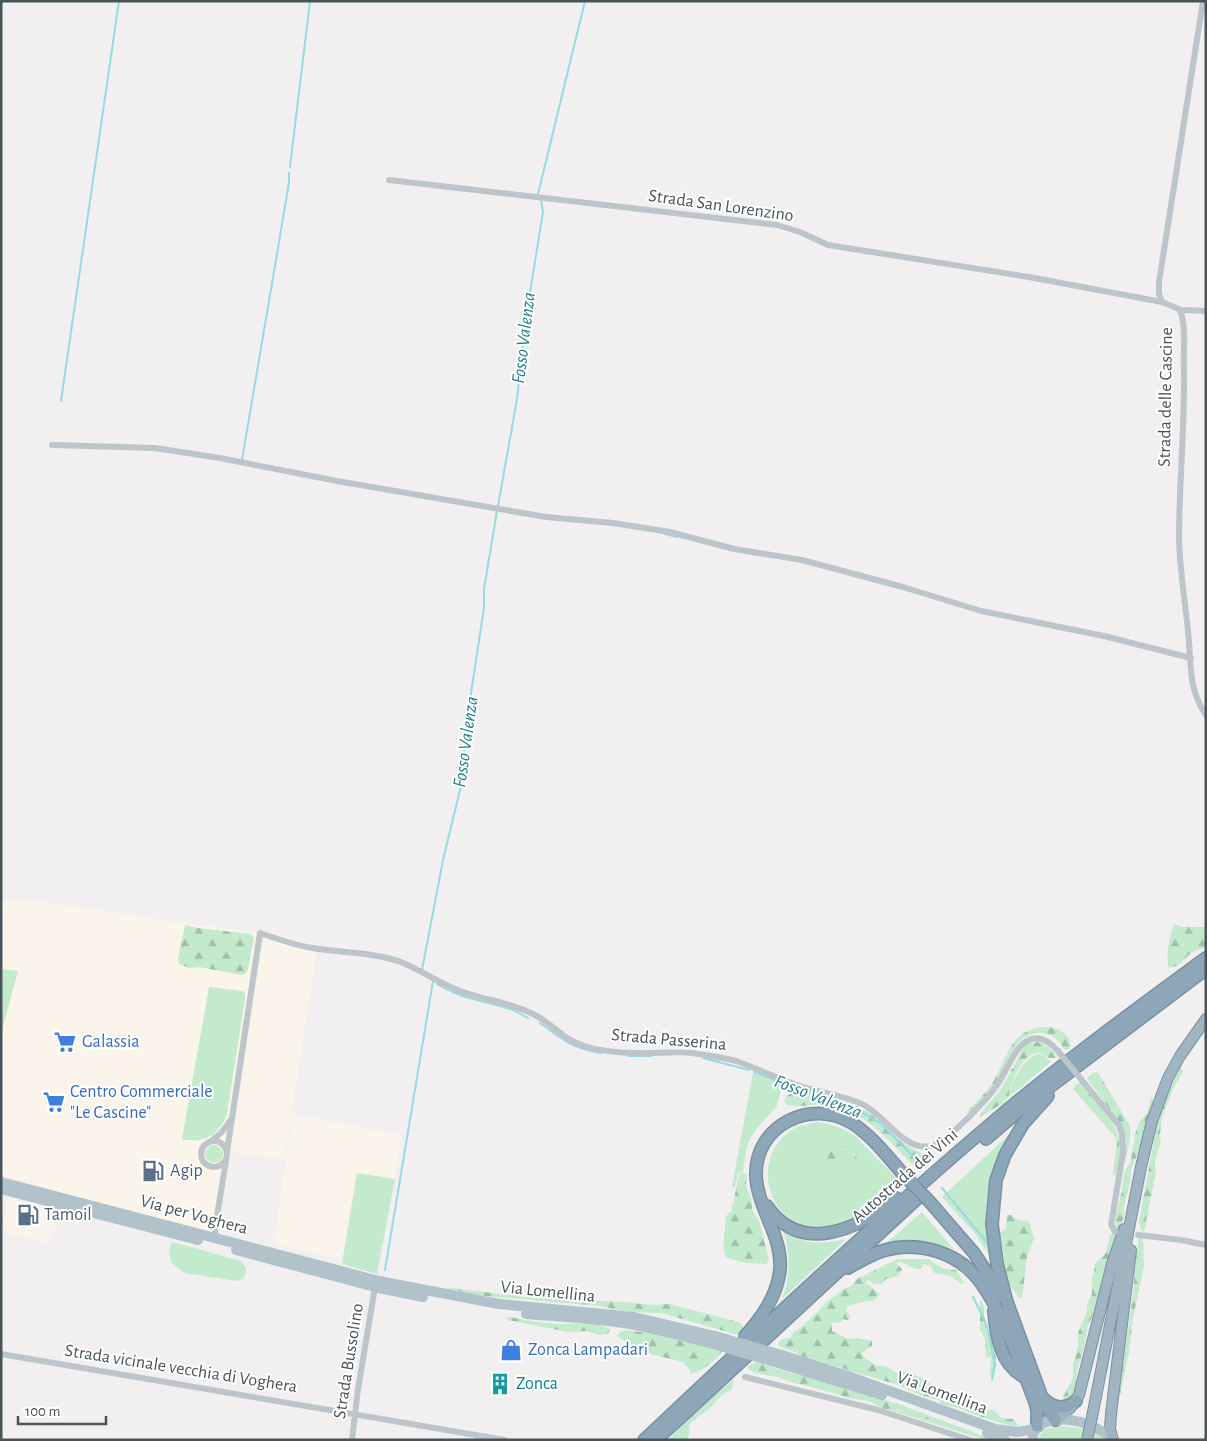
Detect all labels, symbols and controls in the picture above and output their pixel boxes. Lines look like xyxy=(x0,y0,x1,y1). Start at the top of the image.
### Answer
street label: Strada San Lorenzino xyxy=(647,187,795,225)
water label: Fosso Valenza xyxy=(509,291,539,385)
street label: Strada delle Cascine xyxy=(1156,327,1176,467)
water label: Fosso Valenza xyxy=(450,695,482,789)
street label: Strada Passerina xyxy=(611,1026,727,1054)
supermarket icon: Galassia xyxy=(52,1029,78,1055)
place label: Galassia xyxy=(82,1033,140,1051)
water label: Fosso Valenza xyxy=(772,1072,864,1122)
place label: Centro Commerciale "Le Cascine" xyxy=(70,1083,213,1122)
supermarket icon: Centro Commerciale "Le Cascine" xyxy=(41,1089,67,1115)
street label: Autostrada dei Vini xyxy=(849,1125,961,1227)
fuel station icon: Agip xyxy=(140,1158,166,1184)
place label: Agip xyxy=(170,1162,203,1180)
street label: Via per Voghera xyxy=(138,1192,250,1238)
fuel station icon: Tamoil xyxy=(15,1202,41,1228)
place label: Tamoil xyxy=(44,1206,92,1224)
street label: Via Lomellina xyxy=(500,1278,596,1306)
street label: Strada Bussolino xyxy=(331,1302,367,1420)
shop icon: Zonca Lampadari xyxy=(498,1337,524,1363)
place label: Zonca Lampadari xyxy=(528,1341,648,1359)
street label: Strada vicinale vecchia di Voghera xyxy=(63,1342,299,1396)
street label: Via Lomellina xyxy=(894,1368,990,1418)
building icon: Zonca xyxy=(487,1371,513,1397)
place label: Zonca xyxy=(516,1375,558,1393)
scale bar xyxy=(18,1394,105,1426)
text: 100 m xyxy=(25,1404,60,1419)

